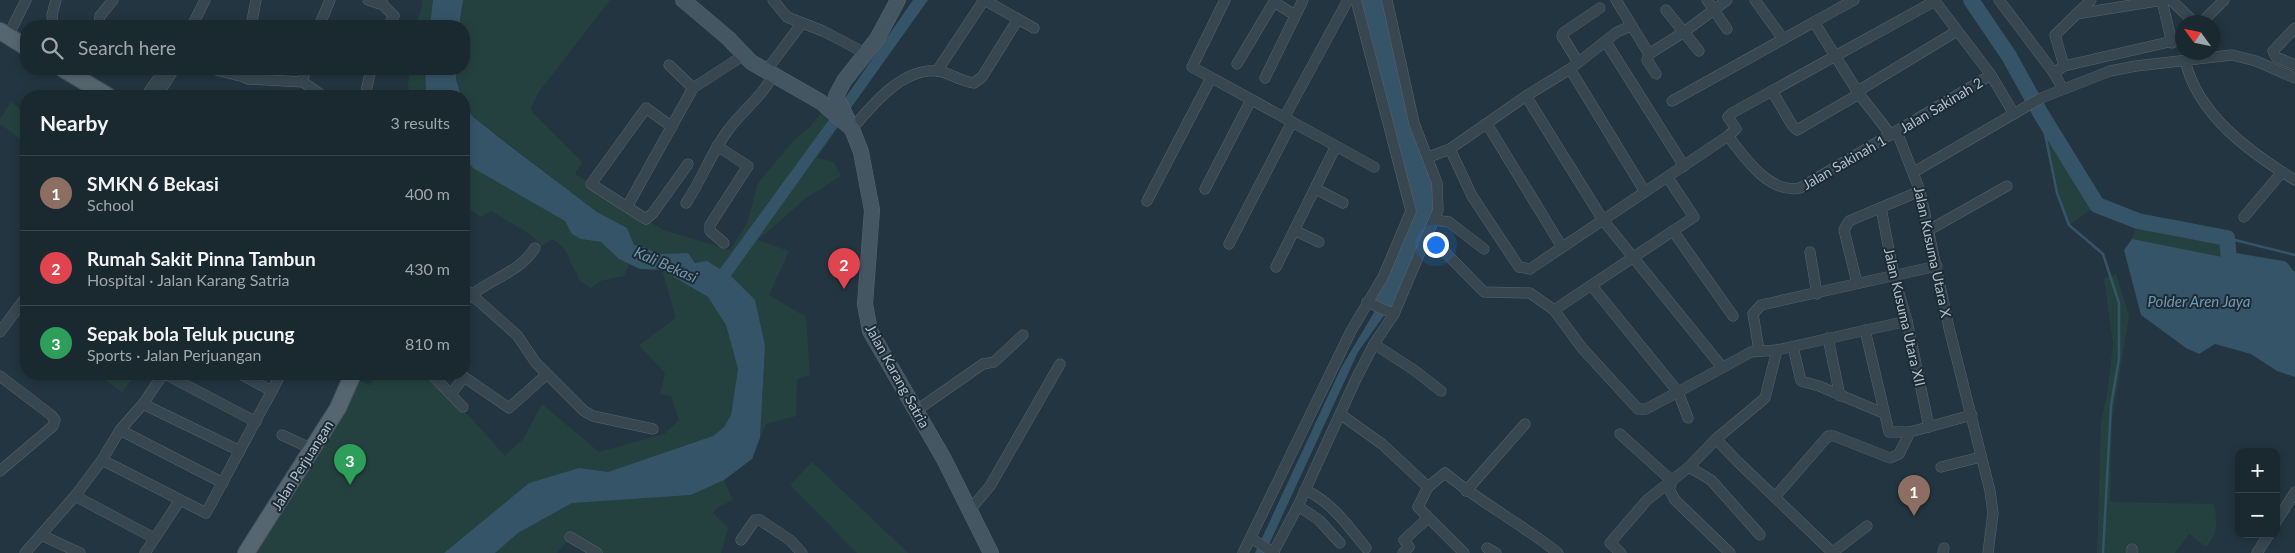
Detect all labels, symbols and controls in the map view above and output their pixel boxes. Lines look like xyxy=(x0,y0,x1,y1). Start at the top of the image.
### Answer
north arrow xyxy=(2175,15,2220,60)
search box xyxy=(20,20,470,75)
icon: search xyxy=(38,34,66,62)
text: Search here xyxy=(78,36,176,59)
street label: Jalan Sakinah 2 xyxy=(1897,74,1985,136)
text: Nearby xyxy=(40,110,108,135)
text: 3 results xyxy=(390,113,450,132)
street label: Jalan Sakinah 1 xyxy=(1799,131,1889,193)
text: SMKN 6 Bekasi xyxy=(87,172,219,195)
text: 1 xyxy=(51,184,61,203)
text: 400 m xyxy=(405,184,450,203)
street label: Jalan Kusuma Utara X xyxy=(1911,185,1955,319)
text: School xyxy=(87,195,134,214)
your location xyxy=(1423,232,1449,258)
water label: Kali Bekasi xyxy=(632,242,701,286)
street label: Jalan Kusuma Utara XII xyxy=(1881,246,1929,388)
text: Rumah Sakit Pinna Tambun xyxy=(87,247,316,270)
pin: 2 xyxy=(828,248,860,289)
text: 2 xyxy=(51,259,61,278)
text: 430 m xyxy=(405,259,450,278)
text: Hospital · Jalan Karang Satria xyxy=(87,270,290,289)
water label: Polder Aren Jaya xyxy=(2148,292,2251,310)
street label: Jalan Karang Satria xyxy=(862,321,934,431)
text: Sepak bola Teluk pucung xyxy=(87,322,294,345)
text: 3 xyxy=(51,334,61,353)
text: 810 m xyxy=(405,334,450,353)
text: Sports · Jalan Perjuangan xyxy=(87,345,261,364)
street label: Jalan Perjuangan xyxy=(268,417,336,513)
pin: 3 xyxy=(334,444,366,485)
map controls xyxy=(2235,448,2280,538)
button: + xyxy=(2235,448,2280,493)
pin: 1 xyxy=(1898,475,1930,516)
button: − xyxy=(2235,493,2280,538)

